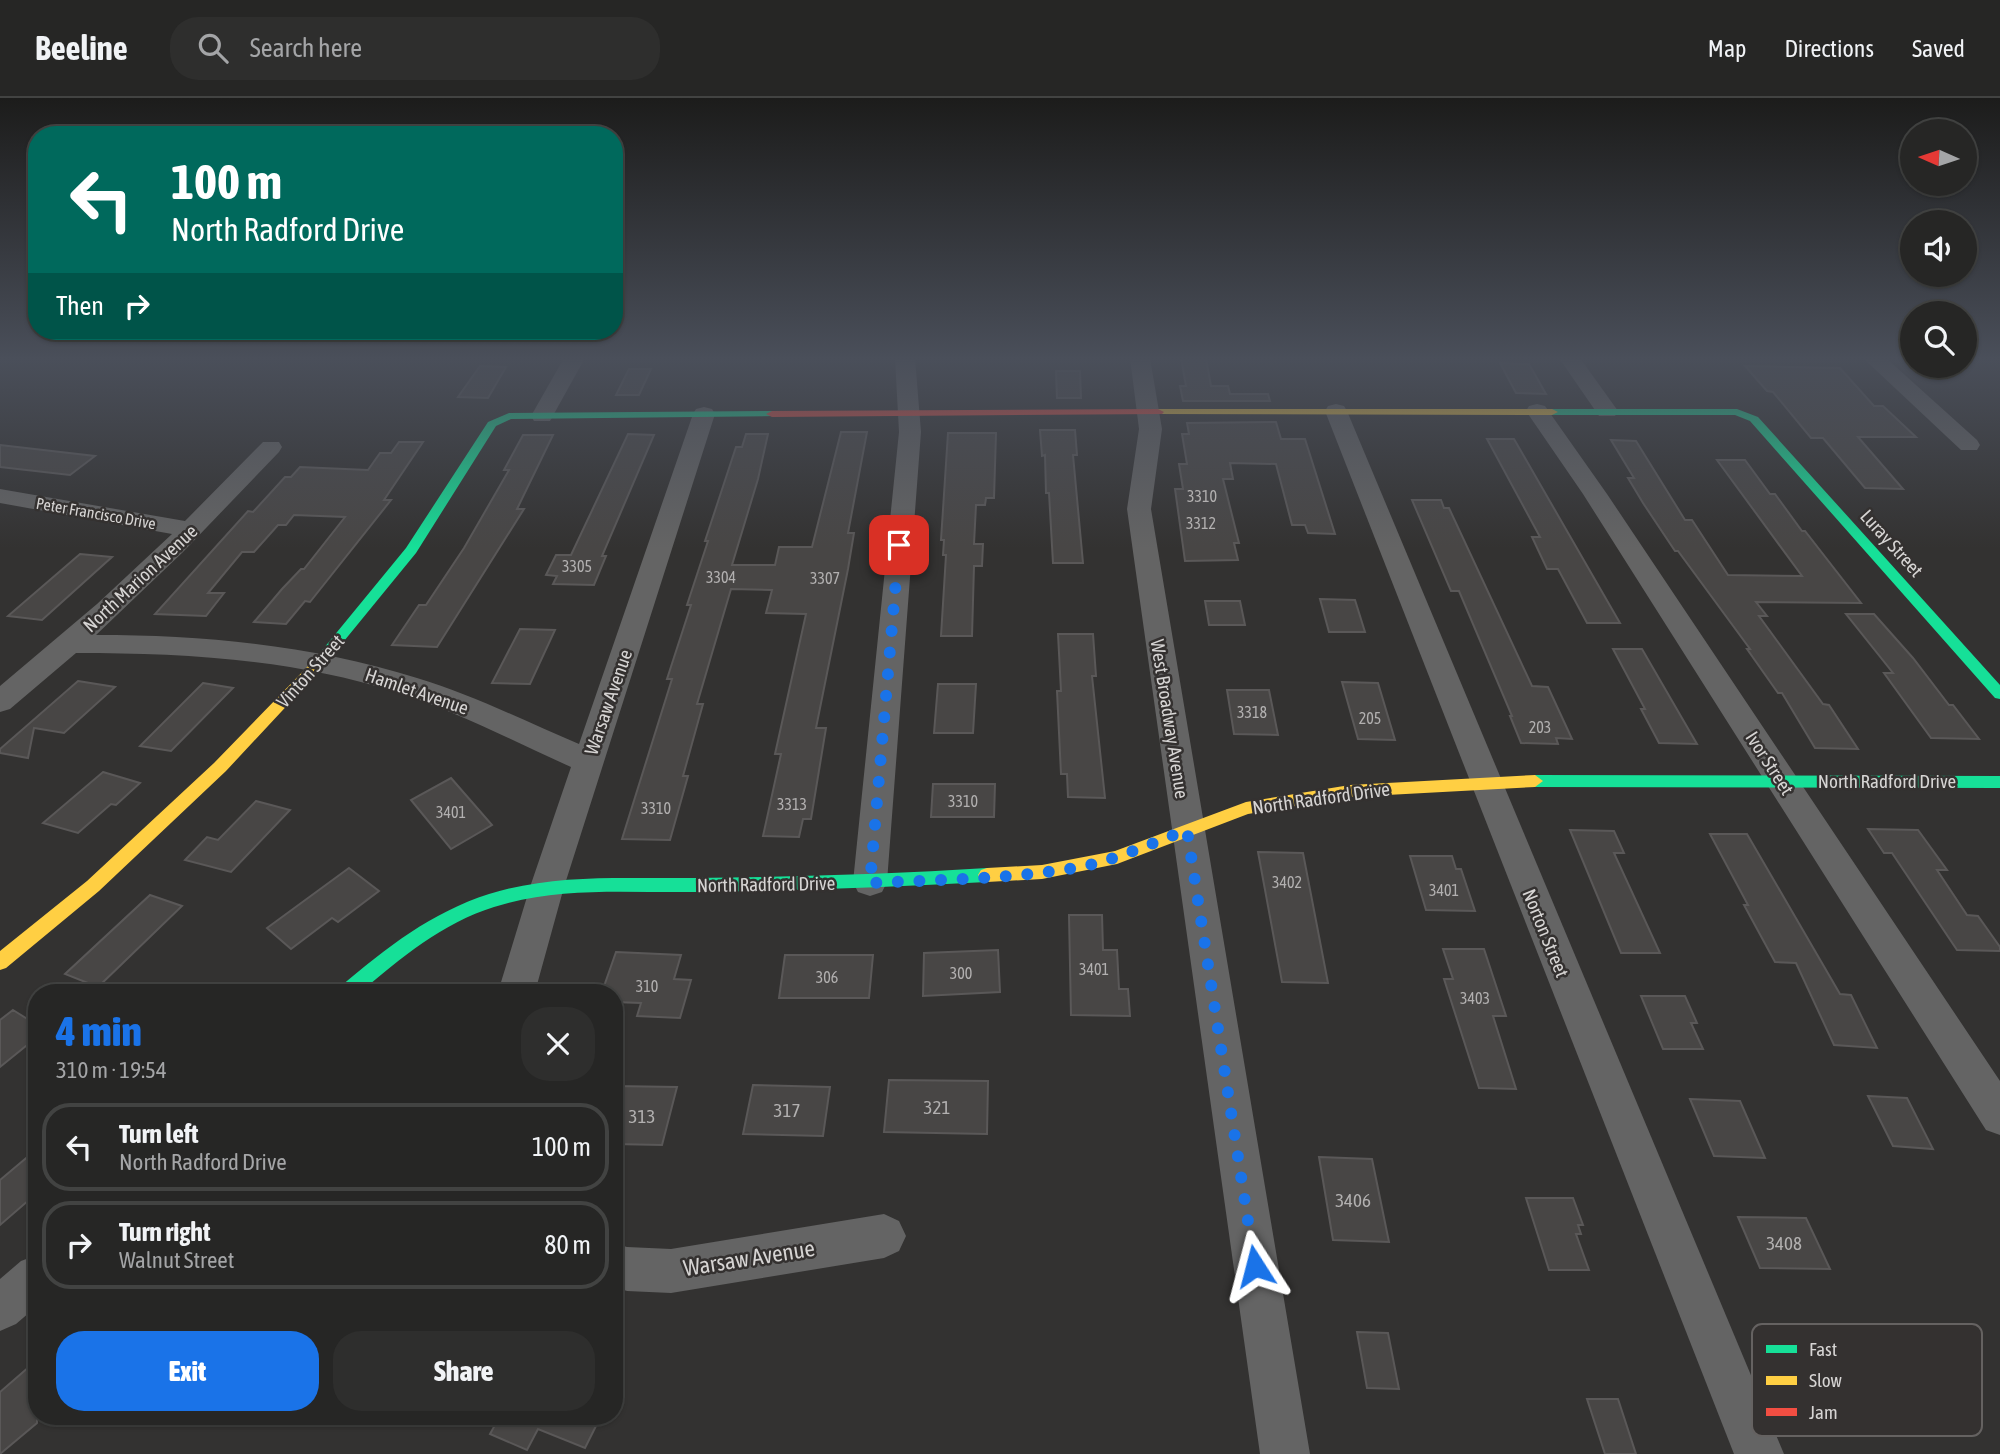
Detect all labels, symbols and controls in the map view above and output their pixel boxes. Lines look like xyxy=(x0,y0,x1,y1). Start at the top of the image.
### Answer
search box xyxy=(170,17,660,80)
text: Beeline xyxy=(35,29,128,67)
icon: search xyxy=(194,29,232,67)
text: Search here xyxy=(250,33,362,63)
text: Map xyxy=(1708,35,1746,62)
text: Directions xyxy=(1784,35,1874,62)
text: Saved xyxy=(1912,35,1965,62)
north arrow xyxy=(1900,119,1978,196)
map controls xyxy=(1900,119,1977,378)
text: 100 m xyxy=(171,153,282,209)
icon: left xyxy=(56,154,147,245)
button: sound xyxy=(1900,210,1977,287)
text: North Radford Drive xyxy=(171,211,404,248)
icon: right xyxy=(118,287,156,325)
text: Then xyxy=(56,291,104,321)
button: search xyxy=(1900,301,1977,378)
house number: 3310 xyxy=(1187,487,1217,505)
street label: Peter Francisco Drive xyxy=(35,494,157,532)
street label: Luray Street xyxy=(1856,505,1928,581)
house number: 3312 xyxy=(1186,514,1216,532)
pin xyxy=(869,515,929,575)
street label: North Marion Avenue xyxy=(78,520,202,636)
icon: arrive xyxy=(880,526,918,564)
house number: 3305 xyxy=(562,557,592,575)
house number: 3304 xyxy=(706,568,736,586)
house number: 3307 xyxy=(810,569,840,587)
street label: Vinton Street xyxy=(272,630,348,712)
street label: West Broadway Avenue xyxy=(1147,638,1193,800)
street label: Warsaw Avenue xyxy=(580,647,636,757)
street label: Hamlet Avenue xyxy=(363,663,471,719)
house number: 3318 xyxy=(1237,703,1267,721)
house number: 205 xyxy=(1359,709,1381,727)
house number: 203 xyxy=(1529,718,1551,736)
street label: Ivor Street xyxy=(1741,727,1799,799)
street label: North Radford Drive xyxy=(1818,770,1956,792)
street label: North Radford Drive xyxy=(1251,777,1391,819)
house number: 3310 xyxy=(948,792,978,810)
house number: 3313 xyxy=(777,795,807,813)
house number: 3310 xyxy=(641,799,671,817)
house number: 3401 xyxy=(436,803,466,821)
street label: North Radford Drive xyxy=(697,872,835,896)
house number: 3402 xyxy=(1272,873,1302,891)
house number: 3401 xyxy=(1429,881,1459,899)
street label: Norton Street xyxy=(1518,886,1574,980)
house number: 3401 xyxy=(1079,960,1109,978)
house number: 300 xyxy=(950,964,972,982)
house number: 306 xyxy=(816,968,838,986)
house number: 310 xyxy=(636,977,658,995)
house number: 3403 xyxy=(1460,989,1490,1007)
text: 4 min xyxy=(56,1007,142,1055)
button: close xyxy=(521,1007,595,1081)
text: 310 m · 19:54 xyxy=(56,1057,167,1083)
house number: 321 xyxy=(924,1096,950,1118)
house number: 317 xyxy=(774,1099,800,1121)
house number: 313 xyxy=(629,1105,655,1127)
text: Turn left xyxy=(119,1119,199,1149)
icon: left xyxy=(60,1128,98,1166)
text: 100 m xyxy=(532,1132,591,1162)
text: North Radford Drive xyxy=(119,1149,287,1175)
house number: 3406 xyxy=(1335,1189,1371,1211)
text: Turn right xyxy=(119,1217,210,1247)
icon: right xyxy=(60,1226,98,1264)
position arrow xyxy=(1218,1229,1292,1303)
text: 80 m xyxy=(544,1230,591,1260)
house number: 3408 xyxy=(1766,1232,1802,1254)
street label: Warsaw Avenue xyxy=(681,1235,817,1281)
text: Walnut Street xyxy=(119,1247,234,1273)
legend xyxy=(1752,1324,1982,1436)
button: Exit xyxy=(56,1331,319,1411)
button: Share xyxy=(333,1331,595,1411)
text: Fast xyxy=(1809,1338,1837,1360)
text: Slow xyxy=(1809,1369,1843,1391)
text: Jam xyxy=(1809,1401,1838,1423)

